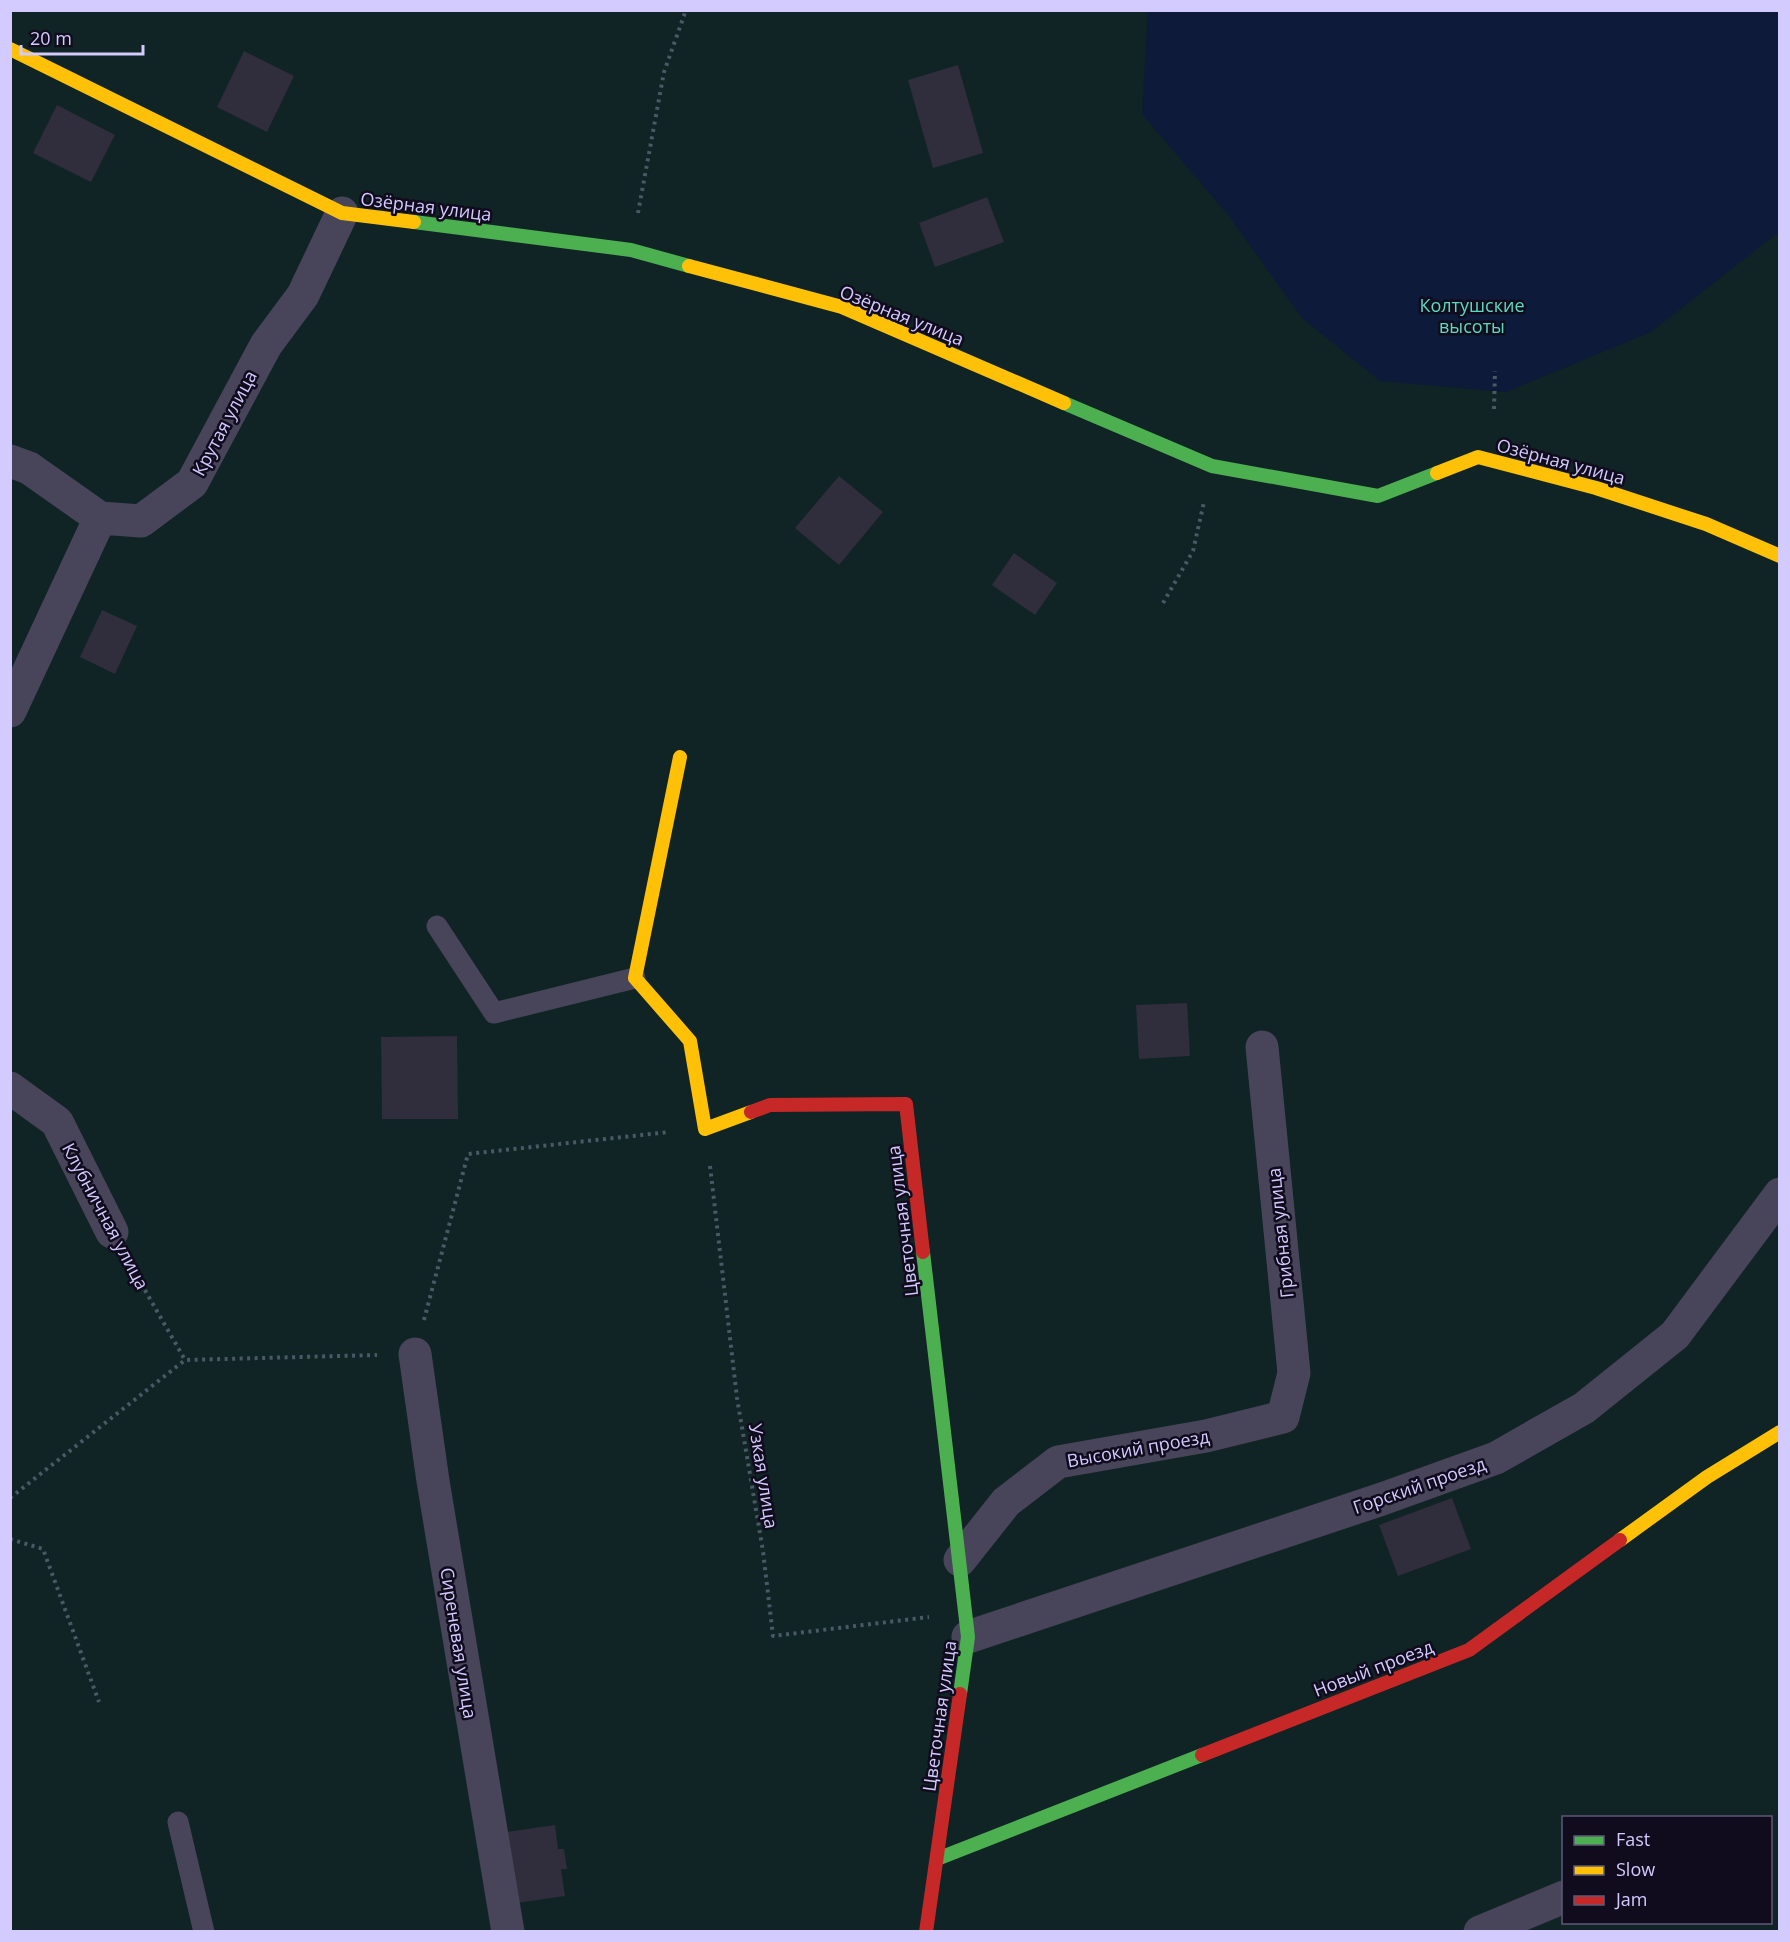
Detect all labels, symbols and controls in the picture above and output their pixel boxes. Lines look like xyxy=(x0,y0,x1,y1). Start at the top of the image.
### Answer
scale bar xyxy=(21,18,142,56)
text: 20 m xyxy=(30,26,72,50)
street label: Озёрная улица xyxy=(359,186,493,226)
street label: Озёрная улица xyxy=(836,279,968,351)
park label: Колтушские высоты xyxy=(1419,293,1525,338)
street label: Крутая улица xyxy=(186,366,262,480)
street label: Озёрная улица xyxy=(1494,432,1628,490)
street label: Клубничная улица xyxy=(57,1138,155,1294)
street label: Цветочная улица xyxy=(881,1144,923,1298)
street label: Грибная улица xyxy=(1261,1167,1299,1299)
street label: Узкая улица xyxy=(744,1422,784,1530)
street label: Высокий проезд xyxy=(1065,1424,1211,1472)
street label: Горский проезд xyxy=(1349,1451,1489,1519)
street label: Сиреневая улица xyxy=(435,1566,483,1720)
street label: Новый проезд xyxy=(1310,1634,1436,1702)
street label: Цветочная улица xyxy=(917,1639,961,1793)
legend xyxy=(1562,1816,1772,1924)
text: Fast xyxy=(1616,1827,1650,1851)
text: Slow xyxy=(1616,1857,1655,1881)
text: Jam xyxy=(1614,1887,1648,1911)

